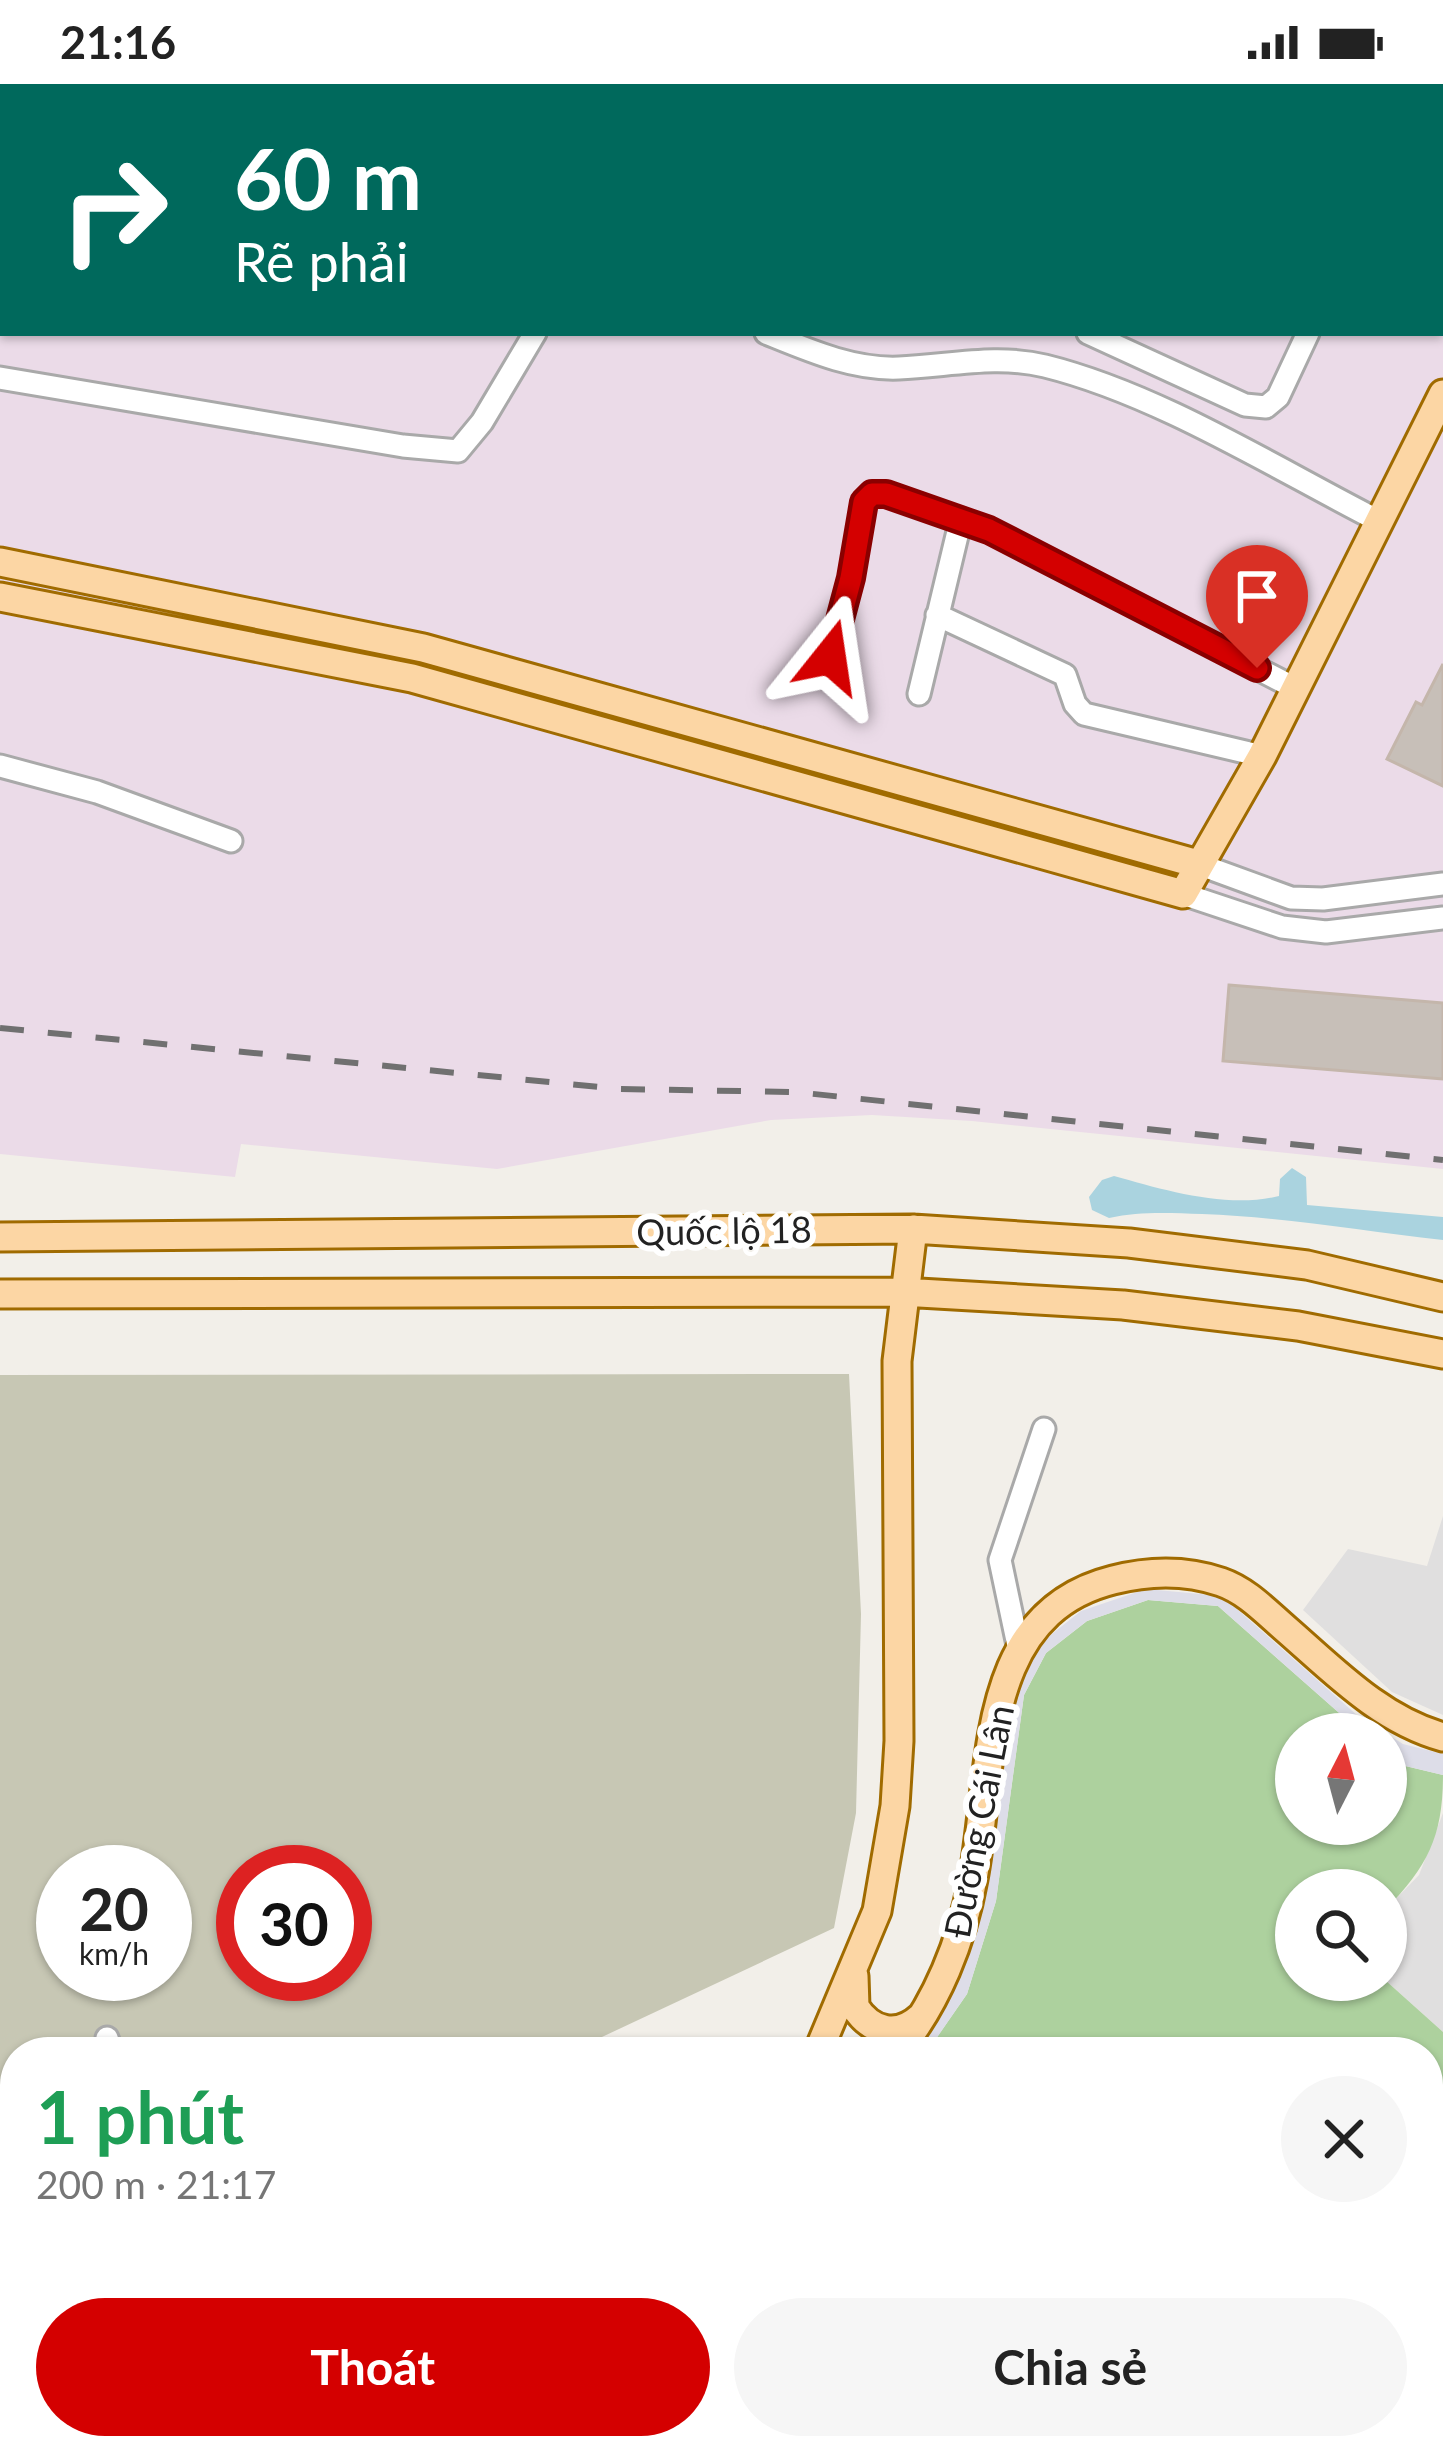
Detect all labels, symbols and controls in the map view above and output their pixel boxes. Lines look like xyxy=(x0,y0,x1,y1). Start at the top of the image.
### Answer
text: 21:16 xyxy=(60,15,176,69)
text: 60 m xyxy=(234,127,422,228)
icon: right xyxy=(36,132,192,288)
text: Rẽ phải xyxy=(234,229,409,294)
pin xyxy=(1206,545,1308,668)
icon: arrive xyxy=(1224,563,1290,629)
position arrow xyxy=(767,594,893,720)
street label: Quốc lộ 18 xyxy=(636,1206,812,1254)
street label: Đường Cái Lân xyxy=(934,1701,1022,1941)
north arrow xyxy=(1275,1713,1407,1845)
map controls xyxy=(1275,1713,1407,2001)
speed limit sign: 30 xyxy=(216,1845,372,2001)
button: search xyxy=(1275,1869,1407,2001)
text: 20 xyxy=(79,1872,149,1944)
text: km/h xyxy=(79,1935,149,1971)
text: 1 phút xyxy=(36,2073,244,2159)
button: close xyxy=(1281,2076,1407,2202)
text: 200 m · 21:17 xyxy=(36,2161,276,2207)
button: Thoát xyxy=(36,2298,710,2436)
button: Chia sẻ xyxy=(734,2298,1407,2436)

